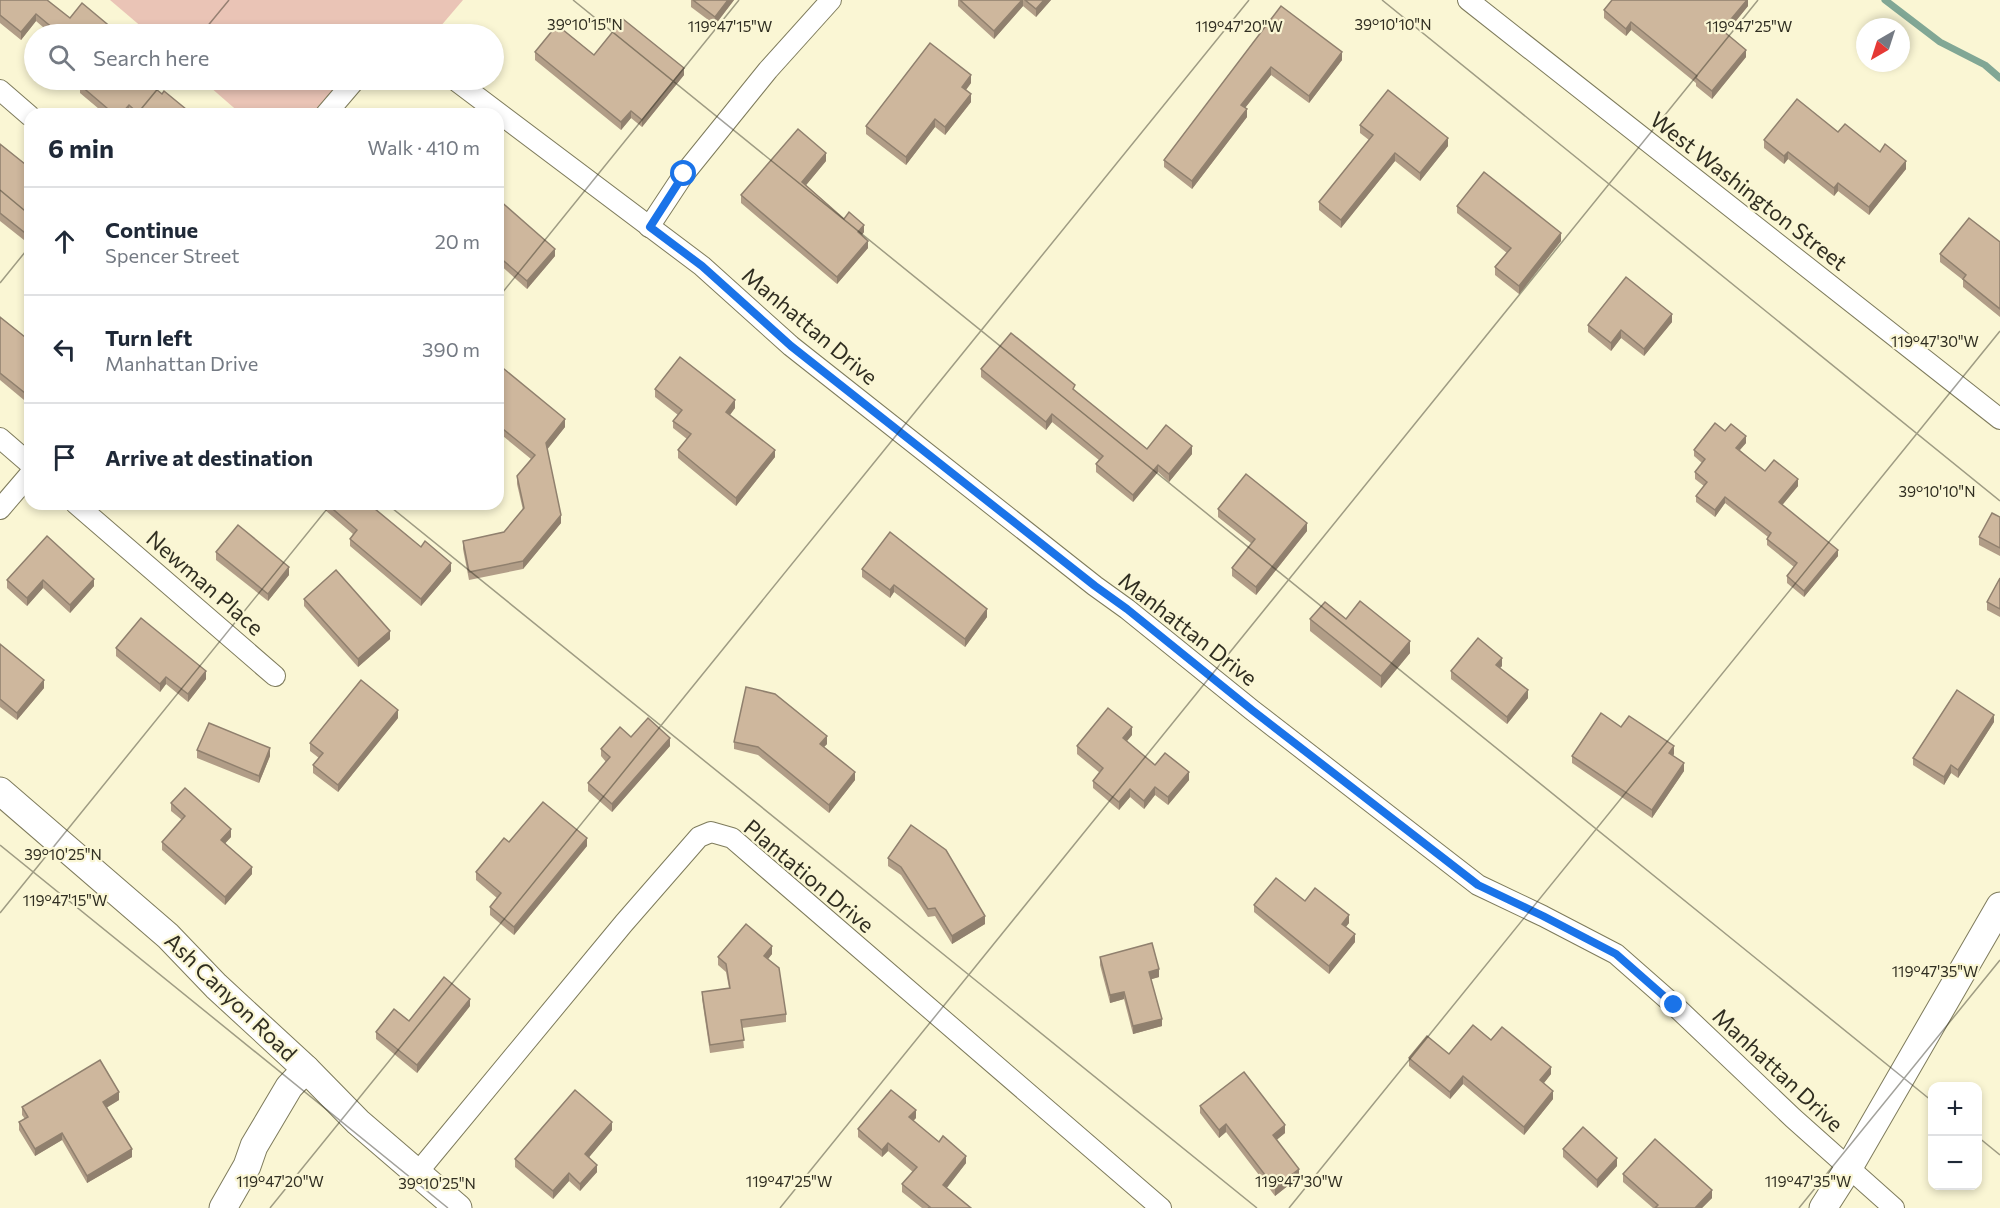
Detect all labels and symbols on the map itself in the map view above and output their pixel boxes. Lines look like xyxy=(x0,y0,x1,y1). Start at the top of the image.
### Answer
text: 39°10'15"N xyxy=(547,15,623,33)
text: 39°10'10"N xyxy=(1354,15,1432,33)
text: 119°47'15"W xyxy=(688,17,772,35)
text: 119°47'20"W xyxy=(1195,17,1283,35)
text: 119°47'25"W xyxy=(1706,17,1792,35)
north arrow xyxy=(1856,18,1910,72)
street label: West Washington Street xyxy=(1646,105,1853,276)
route start xyxy=(670,160,696,186)
street label: Manhattan Drive xyxy=(737,261,884,390)
text: 119°47'30"W xyxy=(1891,332,1979,350)
text: 39°10'10"N xyxy=(1898,482,1976,500)
street label: Newman Place xyxy=(141,524,269,641)
street label: Manhattan Drive xyxy=(1114,566,1263,691)
street label: Plantation Drive xyxy=(739,813,880,938)
text: 39°10'25"N xyxy=(24,845,102,863)
text: 119°47'15"W xyxy=(23,891,107,909)
street label: Ash Canyon Road xyxy=(160,927,303,1067)
text: 119°47'35"W xyxy=(1892,962,1978,980)
route end xyxy=(1660,991,1686,1017)
street label: Manhattan Drive xyxy=(1707,1002,1849,1137)
text: 119°47'20"W xyxy=(236,1172,324,1190)
text: 119°47'25"W xyxy=(746,1172,832,1190)
text: 119°47'30"W xyxy=(1255,1172,1343,1190)
text: 119°47'35"W xyxy=(1765,1172,1851,1190)
text: 39°10'25"N xyxy=(398,1174,476,1192)

